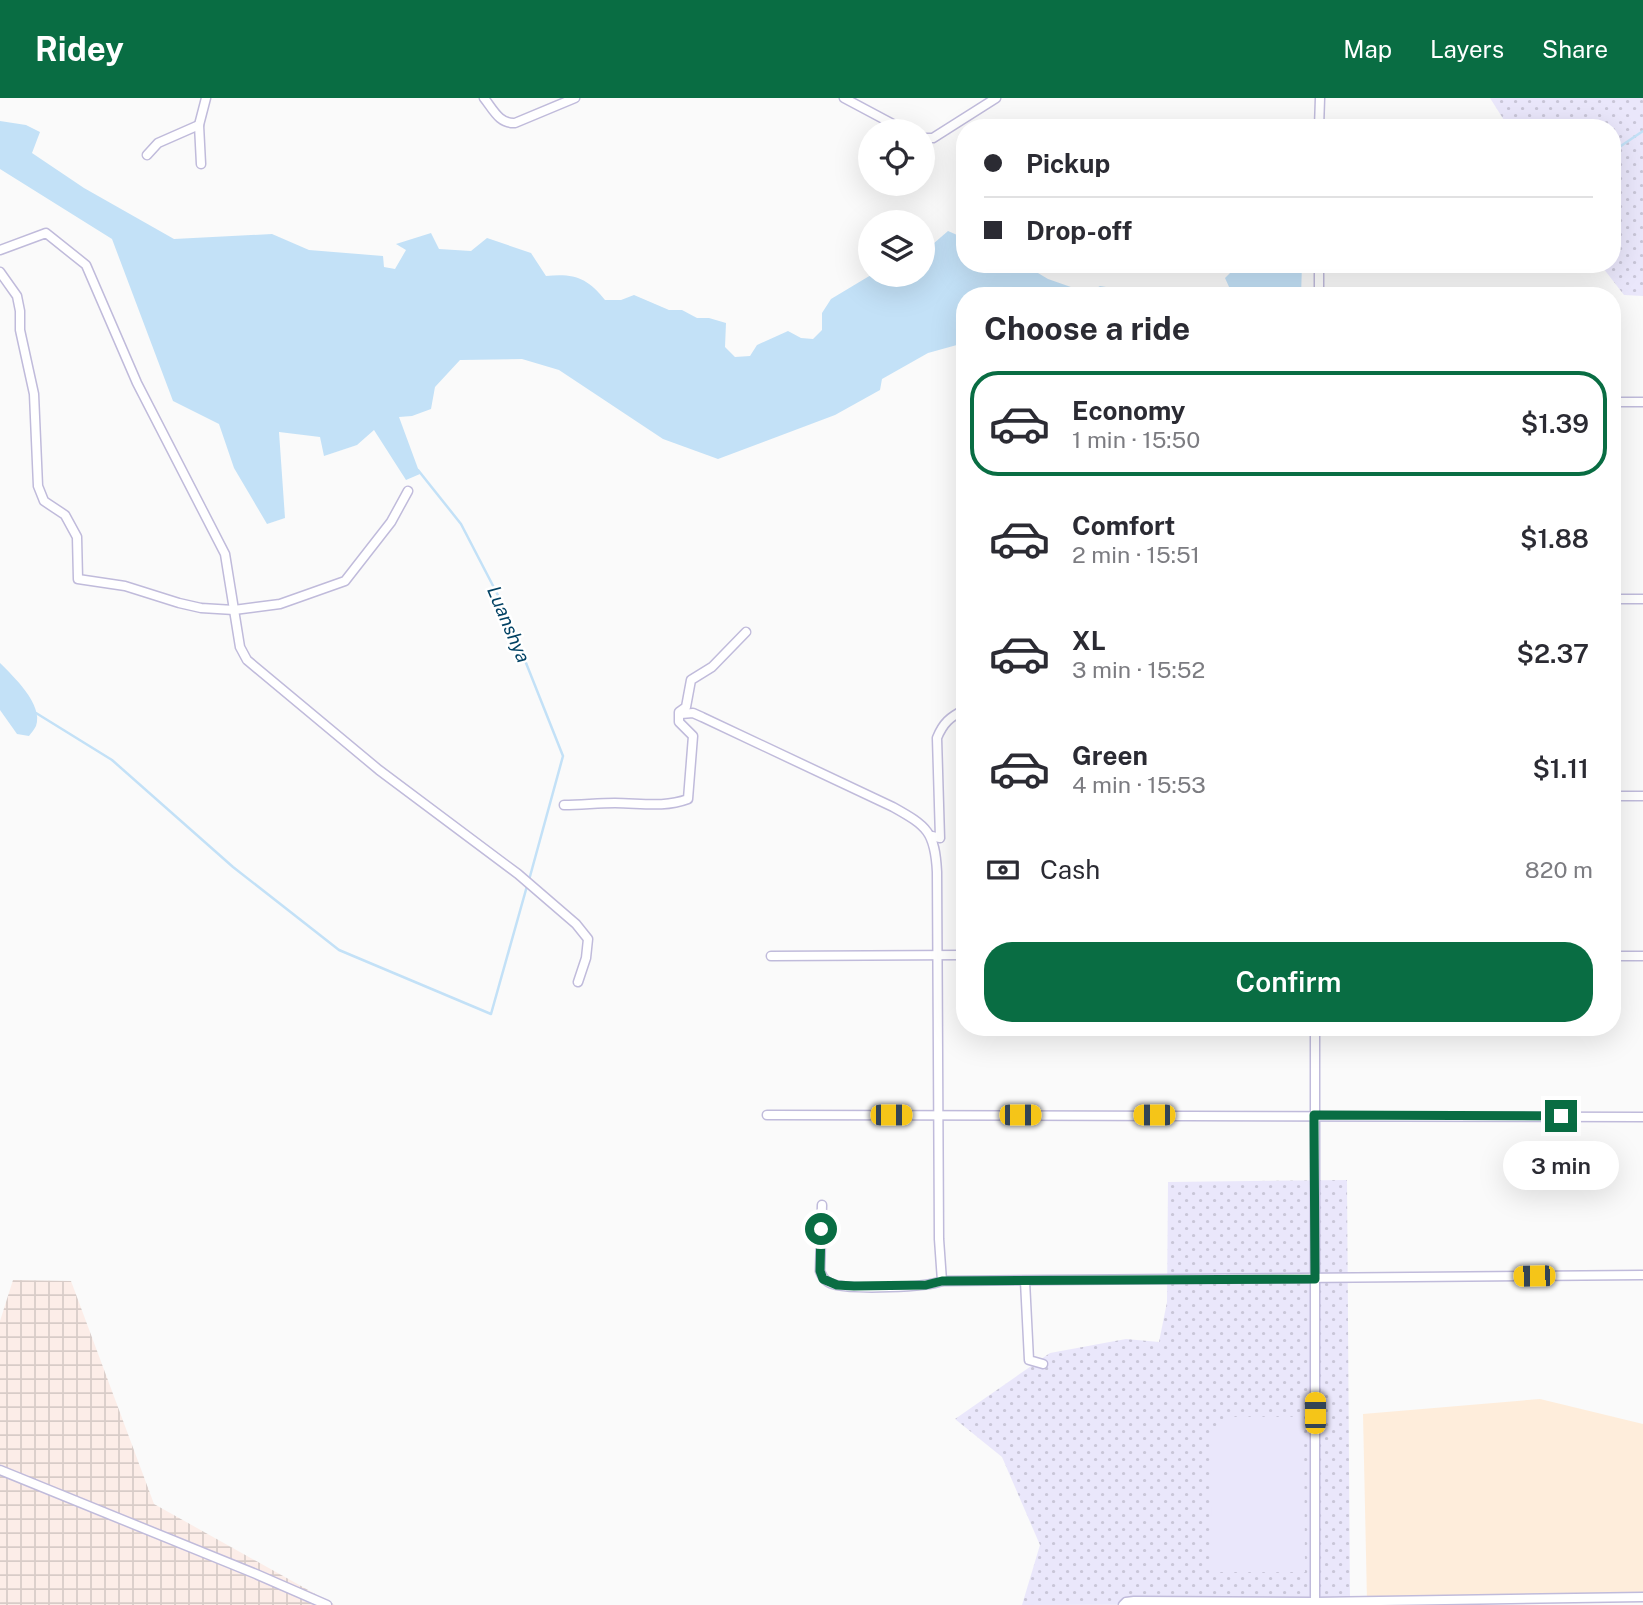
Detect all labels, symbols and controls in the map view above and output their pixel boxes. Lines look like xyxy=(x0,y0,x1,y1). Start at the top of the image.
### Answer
text: Ridey xyxy=(35,30,124,68)
text: Map xyxy=(1343,35,1392,63)
text: Layers xyxy=(1430,35,1504,63)
text: Share xyxy=(1542,35,1608,63)
map controls xyxy=(858,119,935,287)
button: locate xyxy=(858,119,935,196)
text: Pickup xyxy=(1026,148,1110,179)
button: layers xyxy=(858,210,935,287)
text: Drop-off xyxy=(1026,215,1132,246)
text: Choose a ride xyxy=(984,310,1190,347)
icon: car xyxy=(988,392,1051,455)
text: Economy xyxy=(1072,395,1185,426)
text: $1.39 xyxy=(1521,408,1589,439)
text: 1 min · 15:50 xyxy=(1072,426,1200,453)
icon: car xyxy=(988,507,1051,570)
text: Comfort xyxy=(1072,510,1175,541)
text: $1.88 xyxy=(1520,523,1589,554)
text: 2 min · 15:51 xyxy=(1072,541,1200,568)
water label: Luanshya xyxy=(483,582,535,666)
icon: car xyxy=(988,622,1051,685)
text: XL xyxy=(1072,625,1106,656)
text: $2.37 xyxy=(1517,638,1589,669)
text: 3 min · 15:52 xyxy=(1072,656,1205,683)
icon: car xyxy=(988,737,1051,800)
text: Green xyxy=(1072,740,1148,771)
text: $1.11 xyxy=(1532,753,1589,784)
text: 4 min · 15:53 xyxy=(1072,771,1206,798)
icon: cash xyxy=(984,851,1022,889)
text: Cash xyxy=(1040,854,1100,885)
text: 820 m xyxy=(1525,856,1593,883)
button: Confirm xyxy=(984,942,1593,1022)
route end xyxy=(1545,1100,1577,1132)
car xyxy=(871,1105,913,1126)
car xyxy=(1000,1105,1042,1126)
car xyxy=(1134,1105,1176,1126)
callout: 3 min xyxy=(1503,1140,1619,1190)
text: 3 min xyxy=(1531,1152,1591,1179)
route start xyxy=(805,1213,837,1245)
car xyxy=(1513,1265,1556,1287)
car xyxy=(1305,1392,1326,1434)

